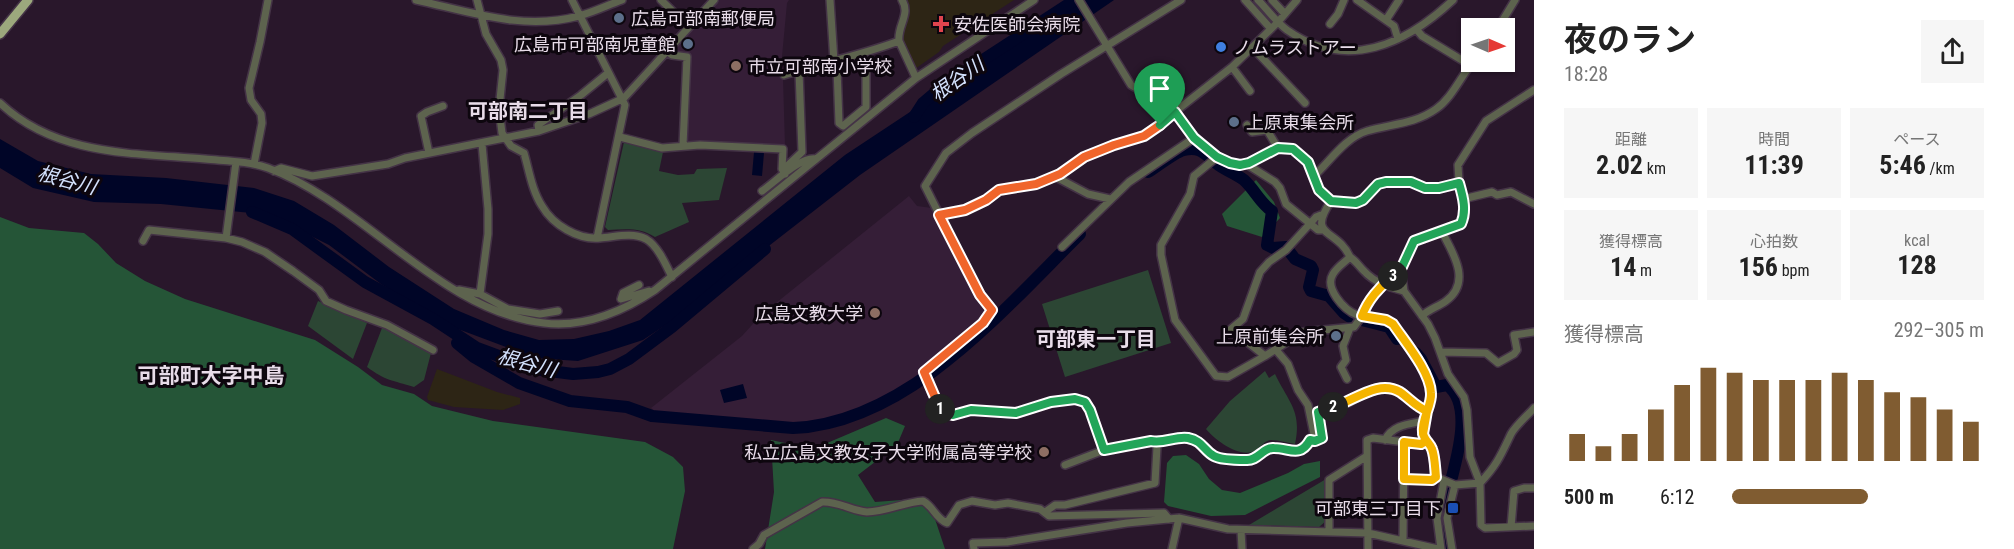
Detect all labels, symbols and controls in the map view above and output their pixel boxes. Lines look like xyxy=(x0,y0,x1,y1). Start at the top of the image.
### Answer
place label: 広島可部南郵便局 xyxy=(631,8,775,29)
marker: 広島可部南郵便局 xyxy=(612,11,626,25)
place label: 安佐医師会病院 xyxy=(954,14,1080,35)
marker: 安佐医師会病院 xyxy=(932,15,950,33)
north arrow xyxy=(1461,18,1515,72)
map controls xyxy=(1461,18,1515,72)
text: 夜のラン xyxy=(1564,20,1696,59)
button: share xyxy=(1921,20,1984,83)
place label: 広島市可部南児童館 xyxy=(514,34,676,55)
marker: 広島市可部南児童館 xyxy=(681,37,695,51)
place label: ノムラストアー xyxy=(1233,37,1357,58)
marker: ノムラストアー xyxy=(1214,40,1228,54)
water label: 根谷川 xyxy=(926,51,990,106)
place label: 市立可部南小学校 xyxy=(748,56,892,77)
marker: 市立可部南小学校 xyxy=(729,59,743,73)
text: 18:28 xyxy=(1564,62,1608,86)
pin xyxy=(1134,63,1185,125)
icon: arrive xyxy=(1143,72,1176,105)
district label: 可部南二丁目 xyxy=(468,99,588,123)
place label: 上原東集会所 xyxy=(1246,112,1354,133)
marker: 上原東集会所 xyxy=(1227,115,1241,129)
text: 距離 xyxy=(1615,130,1647,149)
text: 時間 xyxy=(1758,130,1790,149)
text: ペース xyxy=(1893,130,1941,149)
text: 2.02 xyxy=(1596,150,1643,180)
text: 11:39 xyxy=(1744,150,1804,180)
text: 5:46 xyxy=(1879,150,1926,180)
text: km xyxy=(1643,159,1666,178)
text: /km xyxy=(1926,159,1955,178)
water label: 根谷川 xyxy=(35,161,101,200)
text: kcal xyxy=(1904,231,1930,250)
text: 獲得標高 xyxy=(1599,232,1663,251)
text: 心拍数 xyxy=(1750,232,1798,251)
text: 128 xyxy=(1897,250,1937,280)
text: 14 xyxy=(1610,252,1636,282)
text: 156 xyxy=(1739,252,1778,282)
pin: 3 xyxy=(1378,261,1408,291)
text: m xyxy=(1636,261,1652,280)
text: bpm xyxy=(1778,261,1809,280)
text: 3 xyxy=(1389,266,1397,285)
place label: 広島文教大学 xyxy=(755,303,863,324)
marker: 広島文教大学 xyxy=(868,306,882,320)
text: 292–305 m xyxy=(1894,318,1984,342)
text: 獲得標高 xyxy=(1564,322,1644,346)
place label: 上原前集会所 xyxy=(1216,326,1324,347)
district label: 可部東一丁目 xyxy=(1036,327,1156,351)
marker: 上原前集会所 xyxy=(1329,329,1343,343)
water label: 根谷川 xyxy=(495,344,561,383)
district label: 可部町大字中島 xyxy=(138,364,285,388)
pin: 2 xyxy=(1318,392,1348,422)
pin: 1 xyxy=(925,394,955,424)
text: 2 xyxy=(1329,397,1337,416)
text: 1 xyxy=(936,399,944,418)
place label: 私立広島文教女子大学附属高等学校 xyxy=(744,442,1032,463)
marker: 私立広島文教女子大学附属高等学校 xyxy=(1037,445,1051,459)
text: 500 m xyxy=(1564,485,1614,509)
text: 6:12 xyxy=(1660,485,1694,509)
place label: 可部東三丁目下 xyxy=(1315,498,1441,519)
marker: 可部東三丁目下 xyxy=(1446,501,1460,515)

